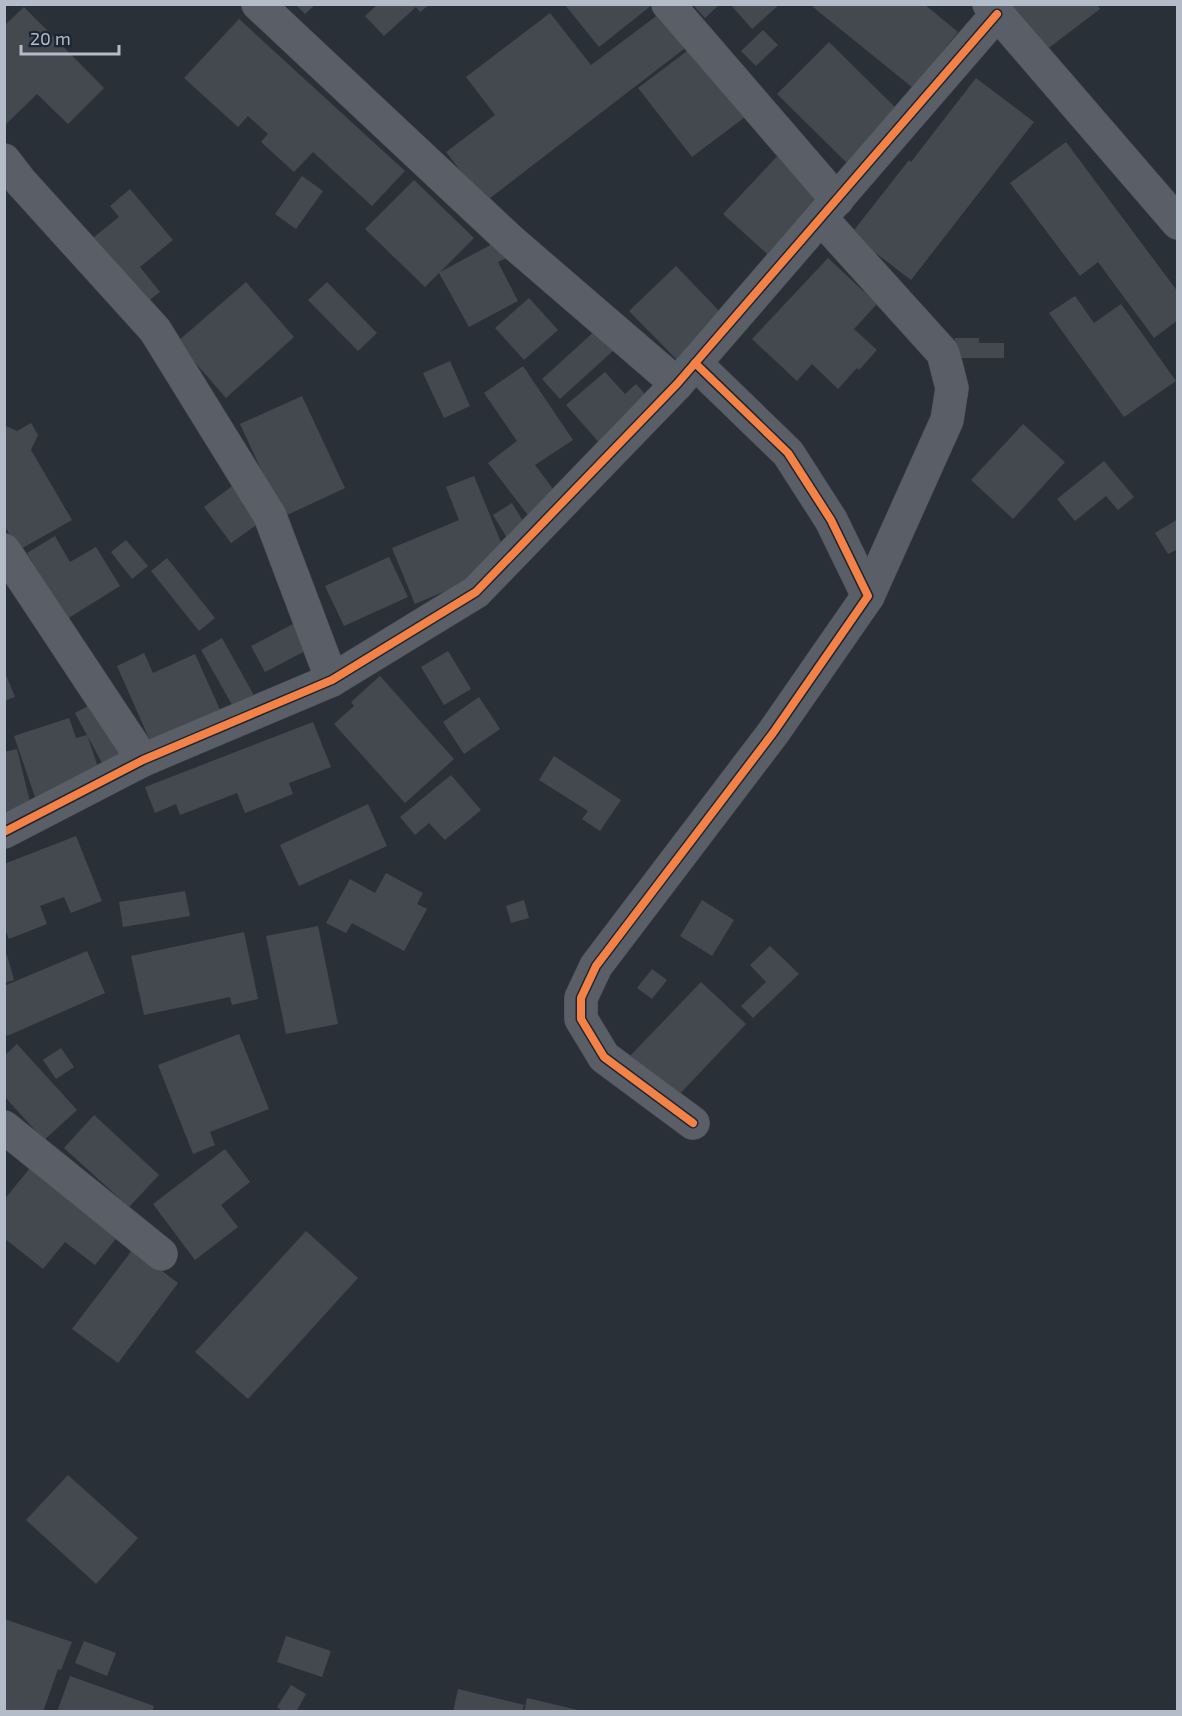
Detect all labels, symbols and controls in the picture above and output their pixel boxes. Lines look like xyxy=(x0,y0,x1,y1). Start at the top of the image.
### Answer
scale bar xyxy=(21,18,118,56)
text: 20 m xyxy=(30,27,71,49)

